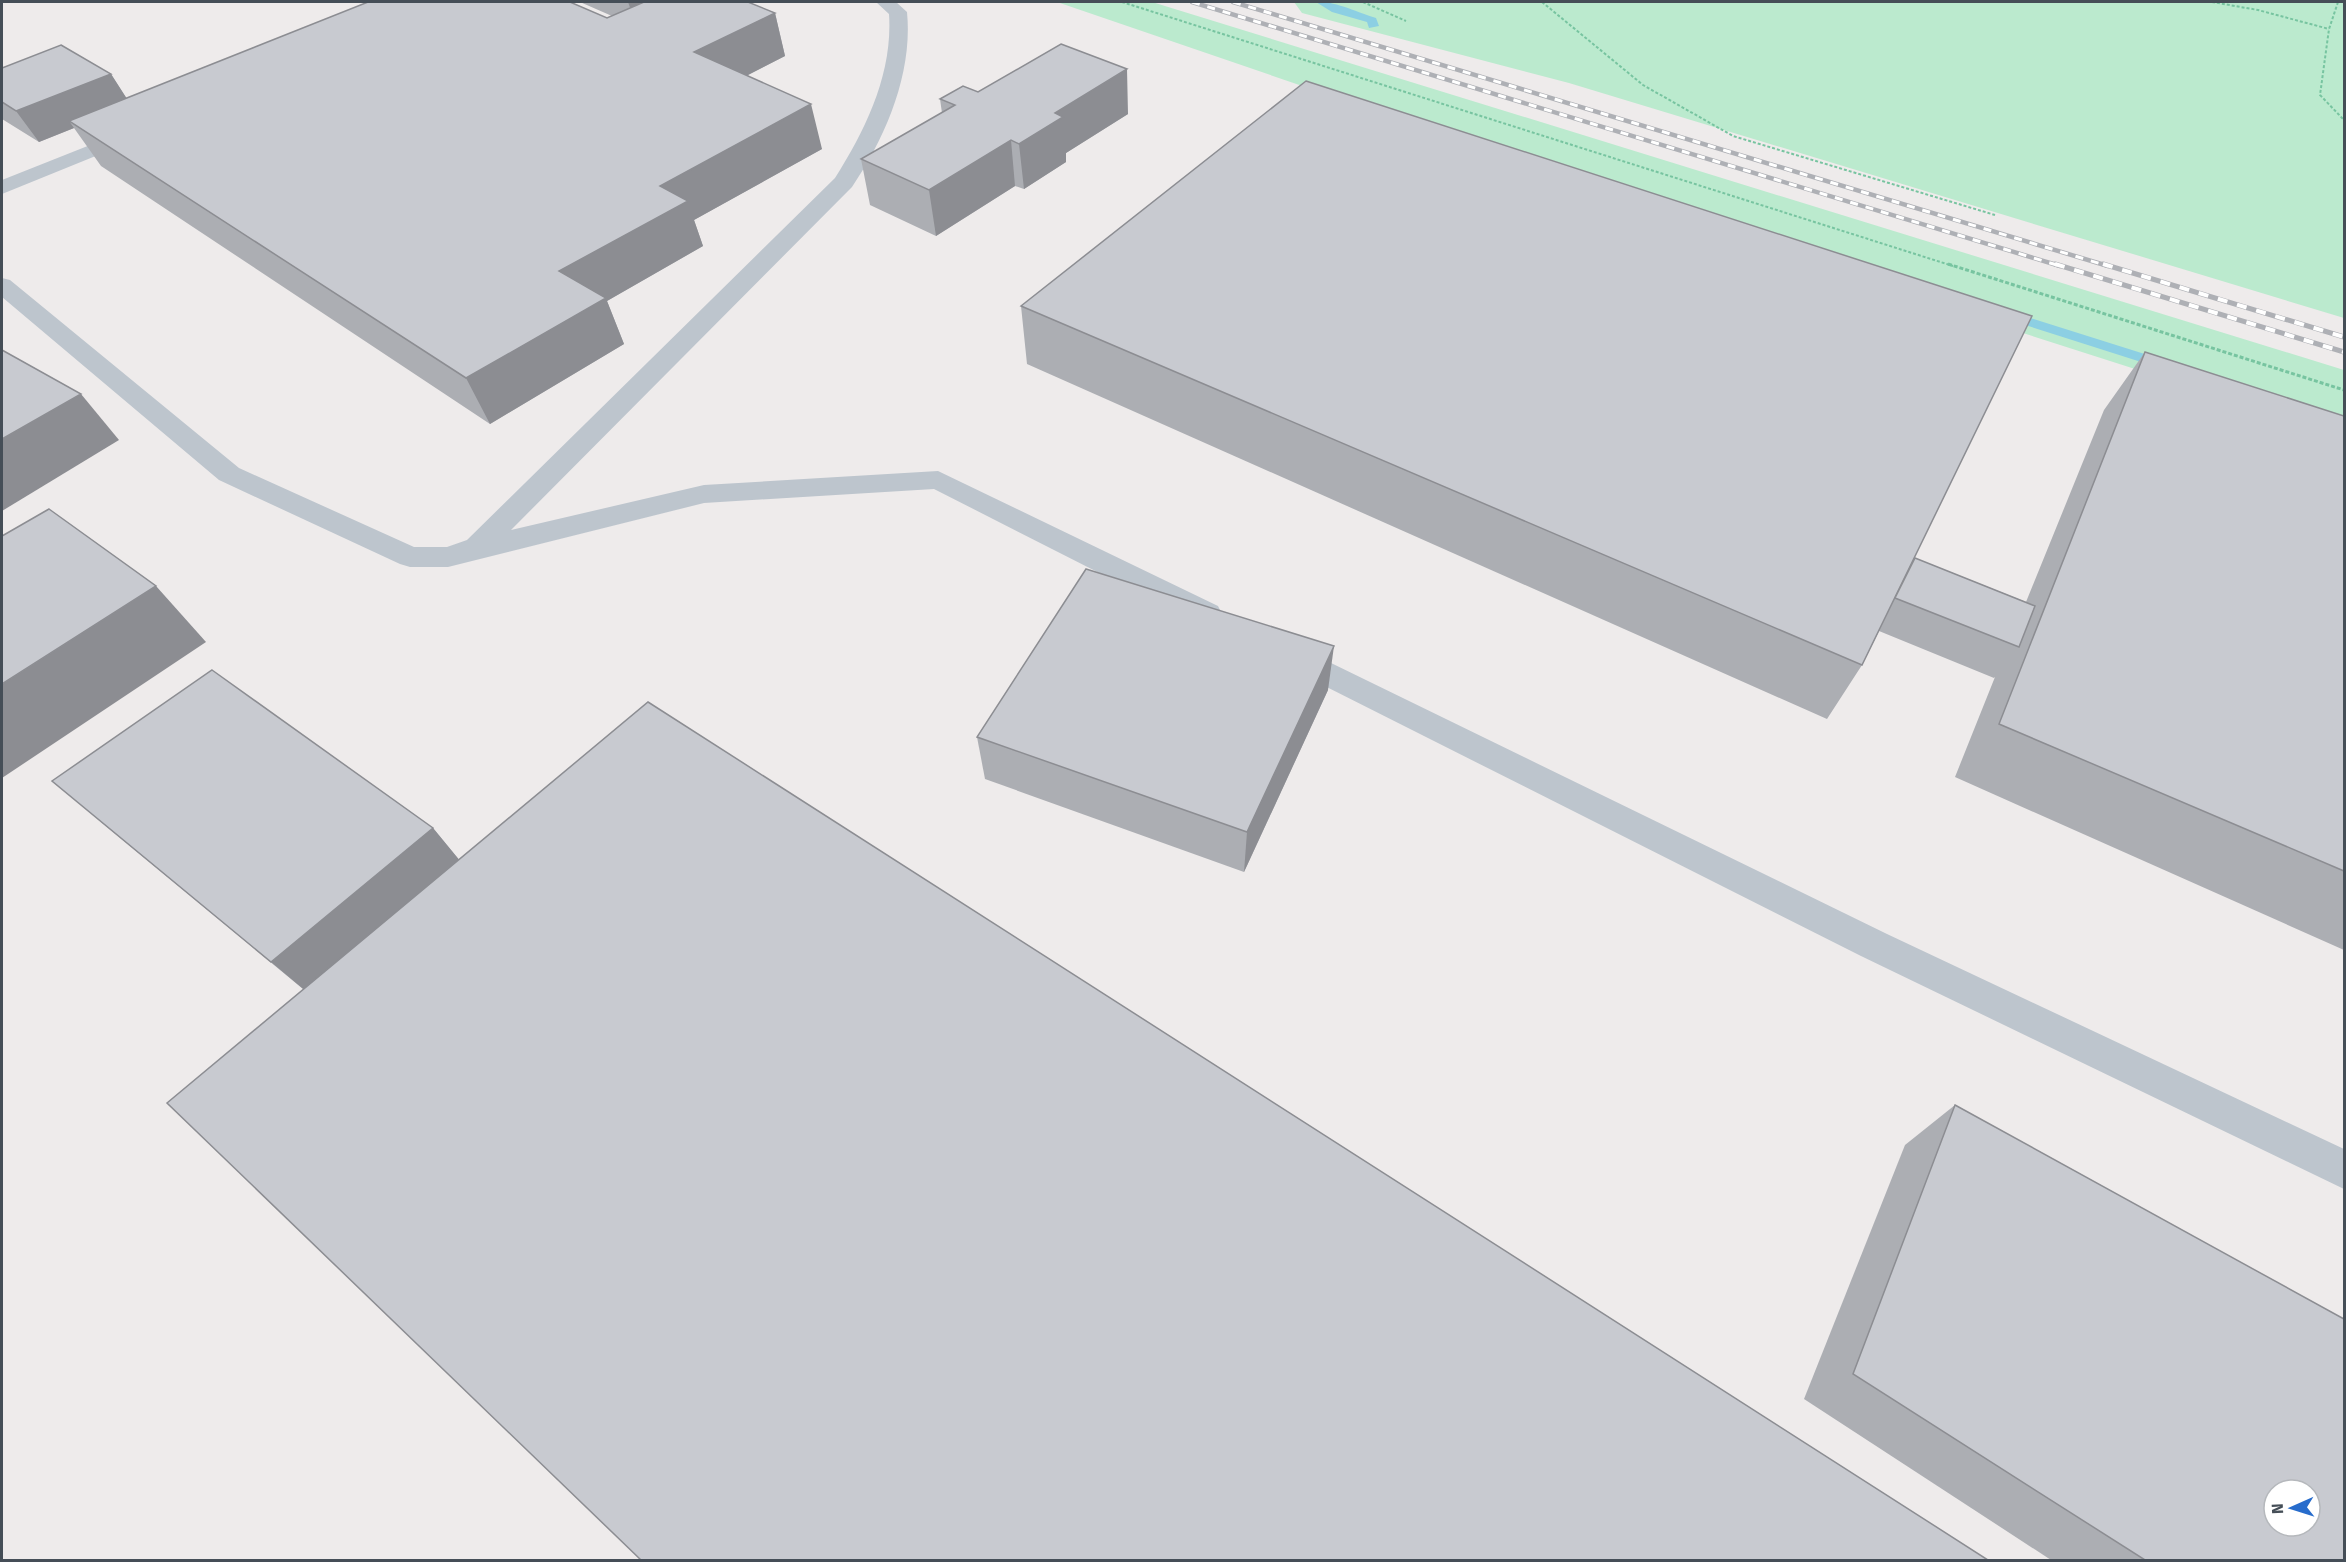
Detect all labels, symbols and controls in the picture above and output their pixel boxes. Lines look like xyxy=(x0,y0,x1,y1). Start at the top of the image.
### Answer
north arrow xyxy=(2262,1478,2322,1538)
text: N xyxy=(2268,1503,2287,1515)

